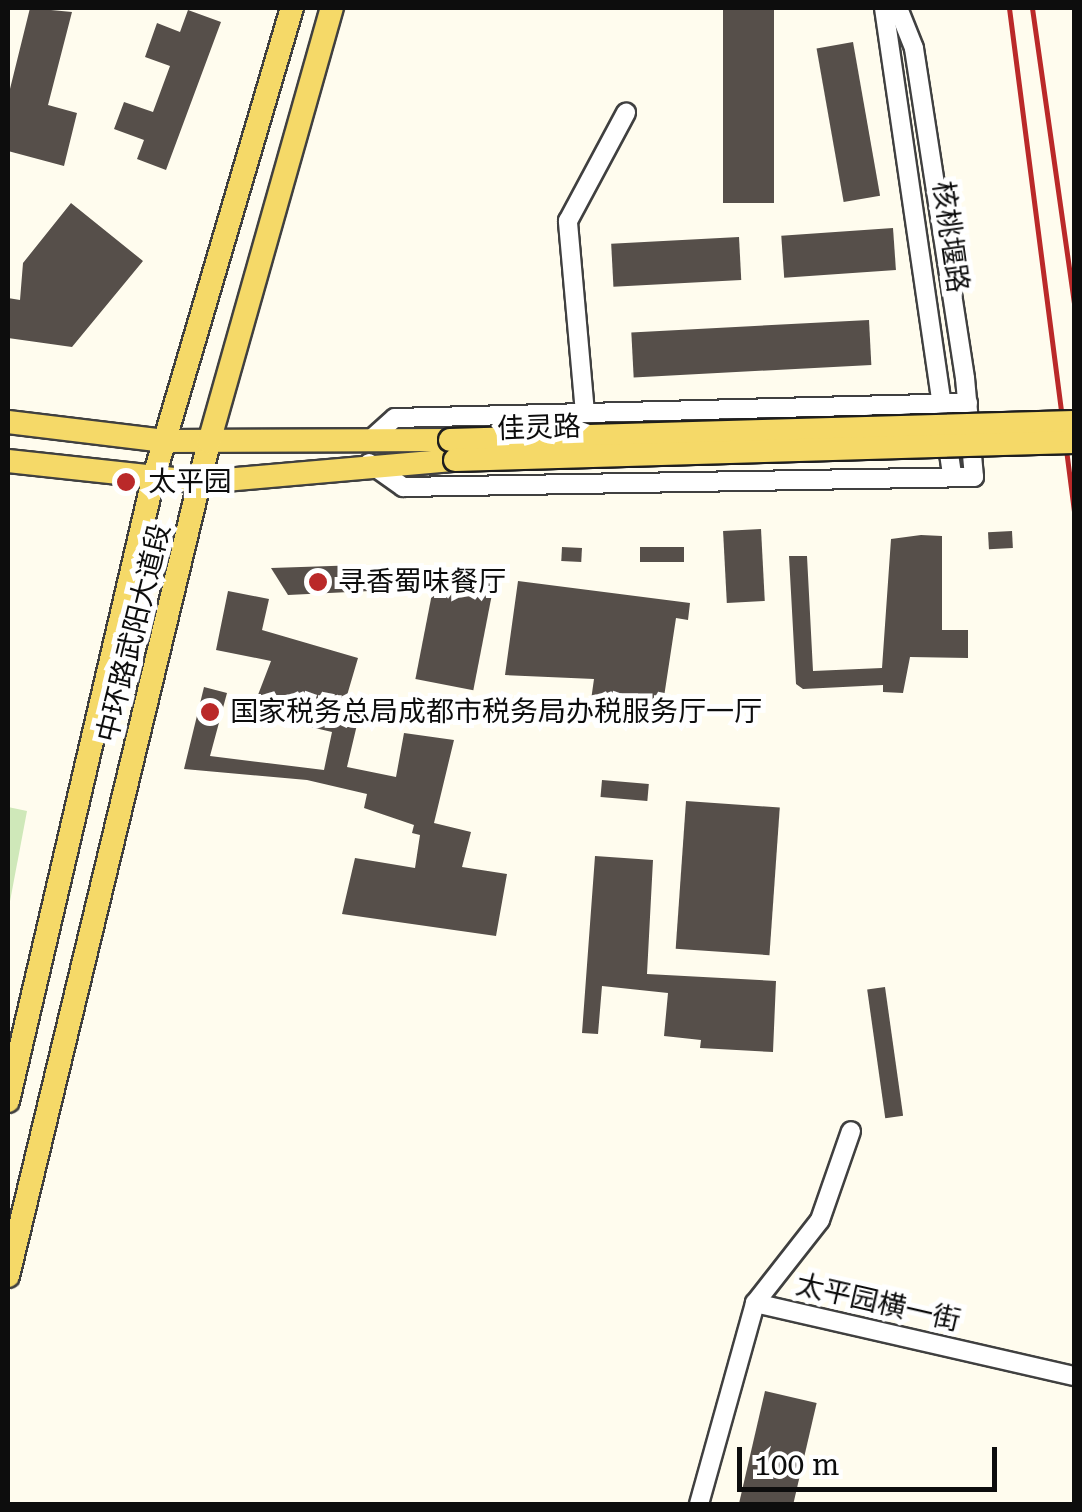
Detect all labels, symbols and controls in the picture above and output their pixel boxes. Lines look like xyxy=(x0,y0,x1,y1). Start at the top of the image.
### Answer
street label: 核桃堰路 xyxy=(926,179,974,295)
street label: 佳灵路 xyxy=(496,410,582,446)
place label: 太平园 xyxy=(148,465,232,499)
marker: 太平园 xyxy=(113,469,139,495)
street label: 中环路武阳大道段 xyxy=(91,520,177,746)
place label: 寻香蜀味餐厅 xyxy=(338,565,506,599)
marker: 寻香蜀味餐厅 xyxy=(307,571,329,593)
place label: 国家税务总局成都市税务局办税服务厅一厅 xyxy=(230,695,762,729)
marker: 国家税务总局成都市税务局办税服务厅一厅 xyxy=(199,701,221,723)
street label: 太平园横一街 xyxy=(792,1268,964,1338)
scale bar xyxy=(742,1427,1002,1489)
text: 100 m xyxy=(754,1447,839,1482)

